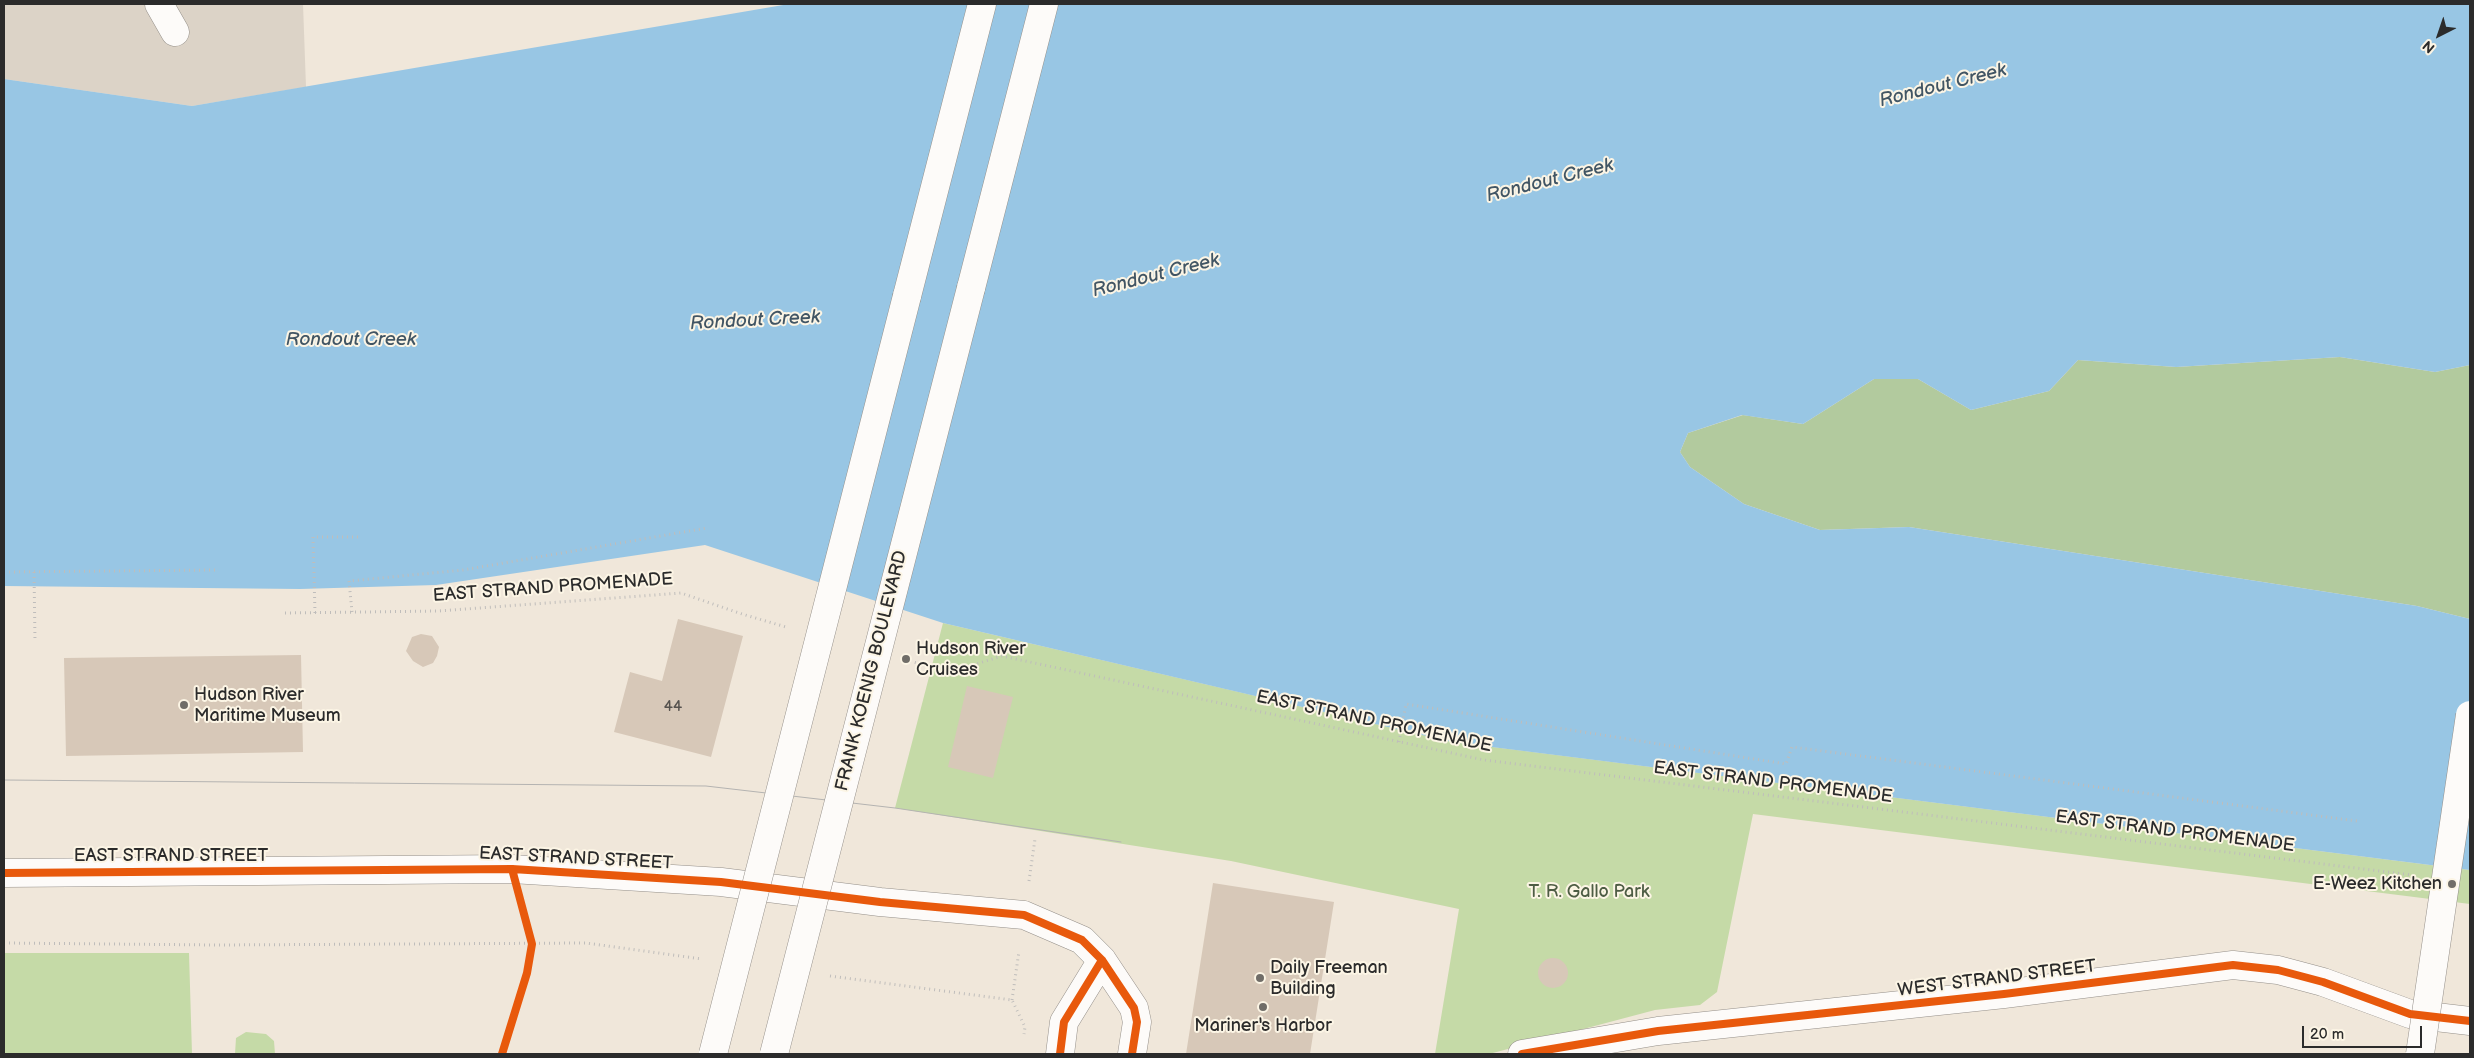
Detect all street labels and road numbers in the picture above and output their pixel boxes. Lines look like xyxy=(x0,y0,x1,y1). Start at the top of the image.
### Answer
street label: FRANK KOENIG BOULEVARD xyxy=(832,549,912,793)
street label: EAST STRAND PROMENADE xyxy=(432,569,674,607)
street label: EAST STRAND PROMENADE xyxy=(1254,686,1494,758)
street label: EAST STRAND PROMENADE xyxy=(1652,758,1894,808)
street label: EAST STRAND PROMENADE xyxy=(2054,807,2296,857)
street label: EAST STRAND STREET xyxy=(478,843,674,875)
street label: EAST STRAND STREET xyxy=(74,845,268,867)
street label: WEST STRAND STREET xyxy=(1896,956,2098,1002)

